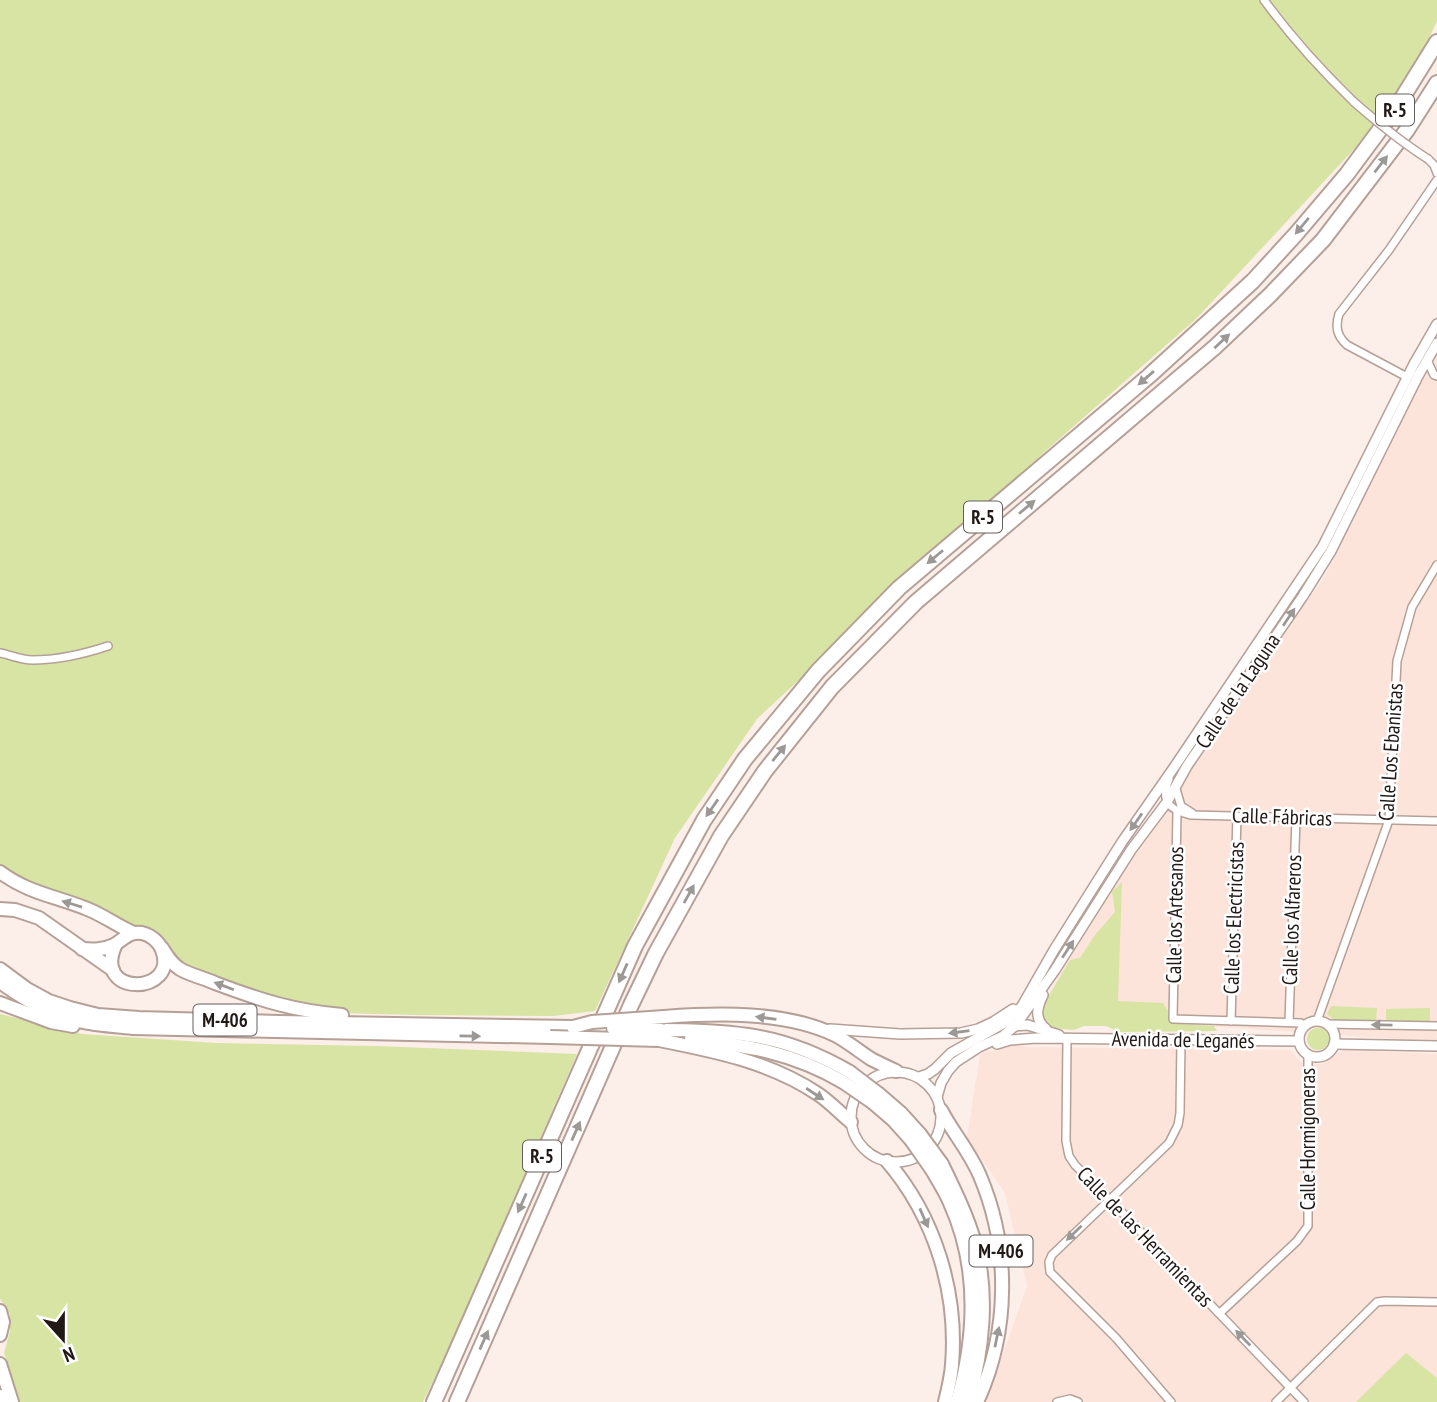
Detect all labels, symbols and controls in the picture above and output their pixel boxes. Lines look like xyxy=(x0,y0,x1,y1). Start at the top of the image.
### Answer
road number: R-5 xyxy=(1376,94,1414,125)
one-way arrow xyxy=(1374,155,1388,173)
one-way arrow xyxy=(1295,218,1310,235)
one-way arrow xyxy=(1213,333,1230,349)
one-way arrow xyxy=(1137,370,1155,386)
one-way arrow xyxy=(1018,500,1035,515)
road number: R-5 xyxy=(964,502,1002,532)
one-way arrow xyxy=(927,549,944,564)
one-way arrow xyxy=(1282,607,1295,626)
street label: Calle de la Laguna xyxy=(1189,628,1286,754)
street label: Calle Los Ebanistas xyxy=(1372,682,1409,822)
one-way arrow xyxy=(772,745,787,763)
one-way arrow xyxy=(705,799,719,817)
street label: Calle Fábricas xyxy=(1232,801,1333,832)
one-way arrow xyxy=(1129,813,1143,831)
street label: Calle los Electricistas xyxy=(1217,841,1250,995)
street label: Calle los Artesanos xyxy=(1160,846,1189,984)
street label: Calle los Alfareros xyxy=(1276,854,1307,986)
one-way arrow xyxy=(683,884,695,903)
one-way arrow xyxy=(62,898,83,908)
one-way arrow xyxy=(1062,939,1075,958)
one-way arrow xyxy=(617,962,628,983)
one-way arrow xyxy=(214,980,235,991)
road number: M-406 xyxy=(194,1004,256,1036)
one-way arrow xyxy=(755,1012,777,1023)
one-way arrow xyxy=(1371,1019,1393,1031)
street label: Avenida de Leganés xyxy=(1111,1025,1255,1054)
one-way arrow xyxy=(948,1027,970,1038)
one-way arrow xyxy=(459,1030,481,1041)
street label: Calle Hormigoneras xyxy=(1294,1068,1321,1210)
one-way arrow xyxy=(805,1087,825,1100)
one-way arrow xyxy=(570,1120,581,1141)
road number: R-5 xyxy=(523,1140,561,1172)
street label: Calle de las Herramientas xyxy=(1071,1161,1219,1313)
one-way arrow xyxy=(516,1193,528,1213)
one-way arrow xyxy=(918,1208,930,1228)
one-way arrow xyxy=(1066,1224,1083,1240)
road number: M-406 xyxy=(970,1236,1032,1266)
north arrow xyxy=(28,1304,98,1374)
one-way arrow xyxy=(992,1326,1003,1348)
one-way arrow xyxy=(479,1329,490,1350)
one-way arrow xyxy=(1236,1330,1252,1347)
text: N xyxy=(60,1342,78,1368)

